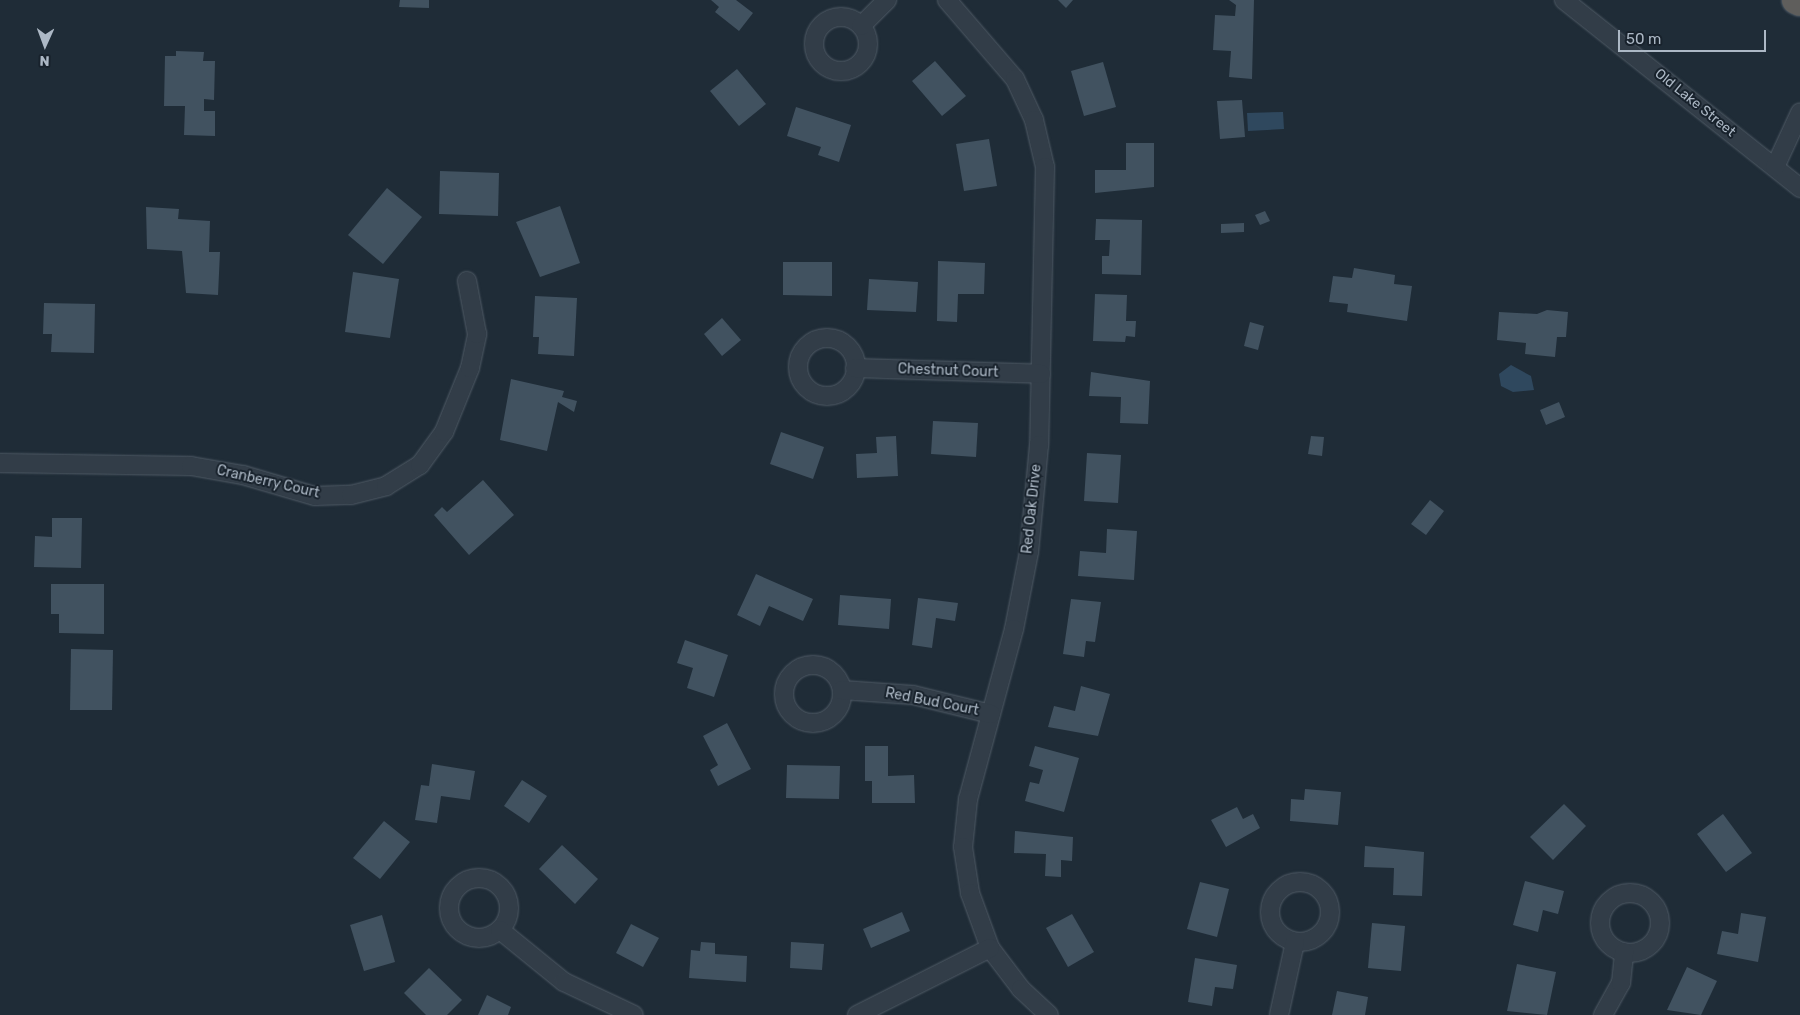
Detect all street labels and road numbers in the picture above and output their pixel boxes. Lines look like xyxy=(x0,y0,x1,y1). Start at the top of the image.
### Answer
street label: Old Lake Street xyxy=(1651,65,1739,141)
street label: Chestnut Court xyxy=(897,361,999,381)
street label: Cranberry Court xyxy=(215,462,321,502)
street label: Red Oak Drive xyxy=(1019,463,1045,555)
street label: Red Bud Court xyxy=(884,685,980,719)

